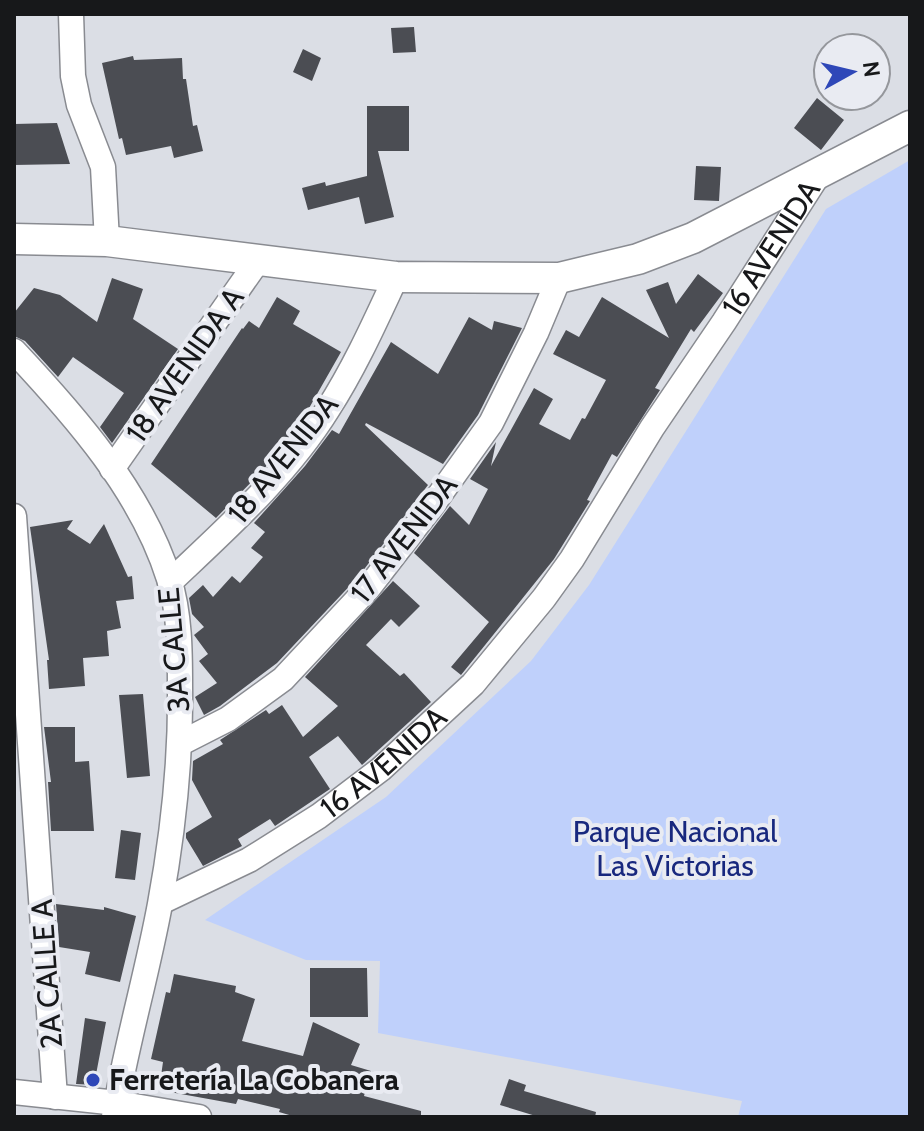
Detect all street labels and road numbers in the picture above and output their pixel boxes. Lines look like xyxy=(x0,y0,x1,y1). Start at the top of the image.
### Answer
street label: 16 AVENIDA xyxy=(714,173,828,323)
street label: 18 AVENIDA A xyxy=(118,280,252,449)
street label: 18 AVENIDA xyxy=(219,386,346,531)
street label: 17 AVENIDA xyxy=(342,467,465,610)
street label: 3A CALLE xyxy=(150,586,197,714)
street label: 16 AVENIDA xyxy=(313,698,455,826)
street label: 2A CALLE A xyxy=(23,898,70,1050)

